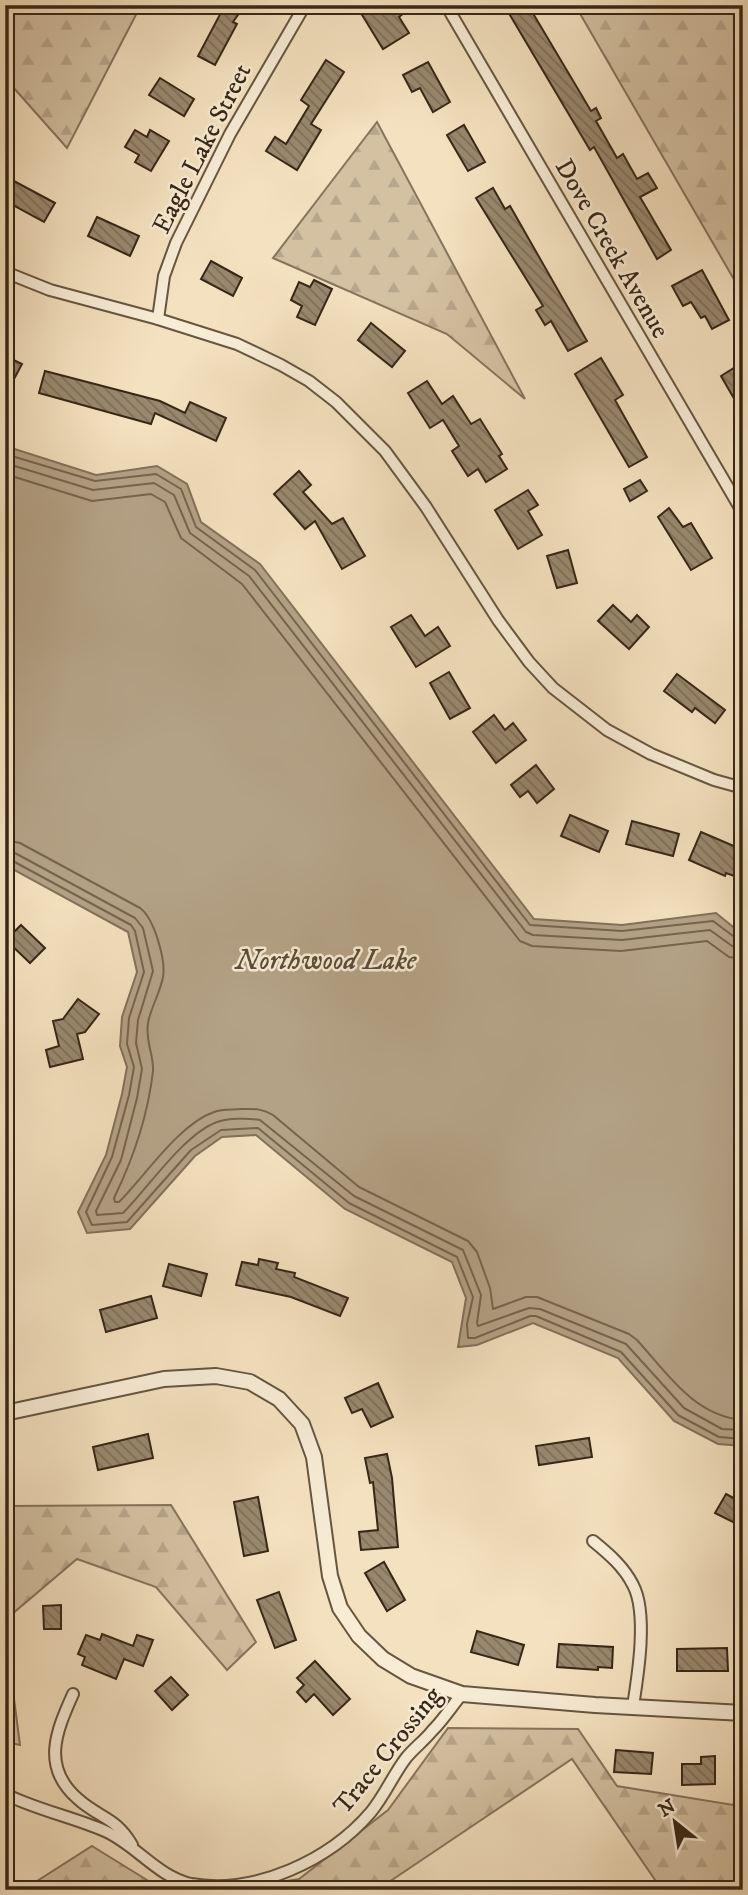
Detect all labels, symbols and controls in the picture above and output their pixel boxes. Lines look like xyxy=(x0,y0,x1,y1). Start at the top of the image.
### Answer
street label: Eagle Lake Street xyxy=(145,58,259,239)
street label: Dove Creek Avenue xyxy=(547,153,676,344)
water label: Northwood Lake xyxy=(234,943,418,978)
street label: Trace Crossing xyxy=(327,1680,450,1822)
north arrow xyxy=(640,1786,710,1856)
text: N xyxy=(655,1795,680,1822)

